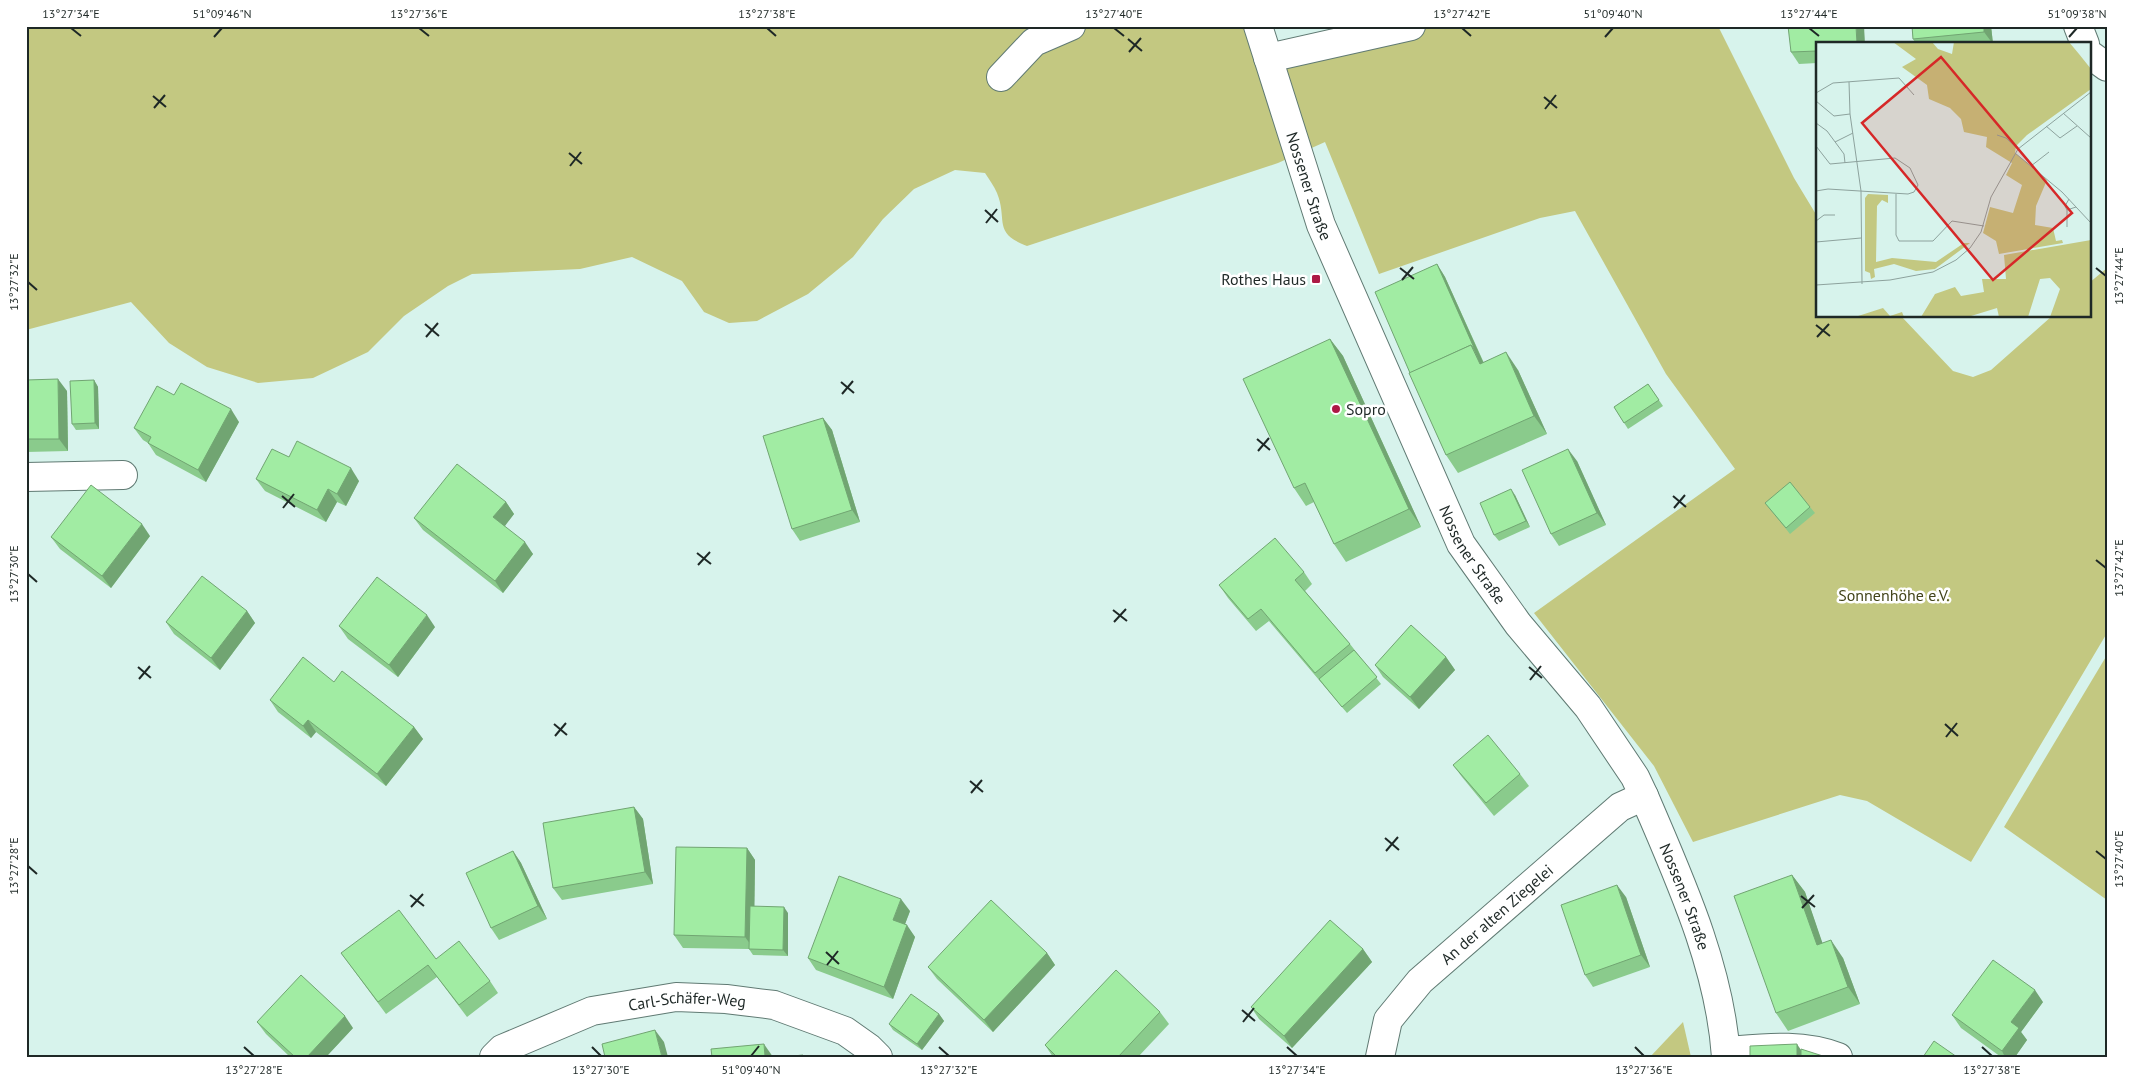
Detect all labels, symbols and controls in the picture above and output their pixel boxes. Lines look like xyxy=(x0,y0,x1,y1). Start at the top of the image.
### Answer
text: 13°27'34"E xyxy=(42,6,100,21)
text: 51°09'46"N xyxy=(192,6,252,21)
text: 13°27'36"E xyxy=(390,6,448,21)
text: 13°27'38"E xyxy=(738,6,796,21)
text: 13°27'40"E xyxy=(1085,6,1143,21)
text: 13°27'42"E xyxy=(1433,6,1491,21)
text: 51°09'40"N xyxy=(1583,6,1643,21)
text: 13°27'44"E xyxy=(1780,6,1838,21)
text: 51°09'38"N xyxy=(2047,6,2107,21)
inset map xyxy=(1816,42,2090,318)
street label: Nossener Straße xyxy=(1282,129,1336,243)
text: 13°27'44"E xyxy=(2111,247,2126,305)
text: 13°27'32"E xyxy=(6,253,21,311)
place label: Rothes Haus xyxy=(1221,269,1306,289)
marker: Rothes Haus xyxy=(1310,273,1322,285)
place label: Sopro xyxy=(1346,399,1386,419)
marker: Sopro xyxy=(1330,403,1342,415)
street label: Nossener Straße xyxy=(1435,502,1510,608)
text: 13°27'42"E xyxy=(2111,539,2126,597)
text: 13°27'30"E xyxy=(6,545,21,603)
park label: Sonnenhöhe e.V. xyxy=(1838,585,1950,605)
text: 13°27'40"E xyxy=(2111,830,2126,888)
text: 13°27'28"E xyxy=(6,837,21,895)
street label: Nossener Straße xyxy=(1655,840,1714,952)
street label: An der alten Ziegelei xyxy=(1436,860,1557,969)
street label: Carl-Schäfer-Weg xyxy=(627,987,747,1015)
text: 13°27'28"E xyxy=(225,1062,283,1077)
text: 13°27'30"E xyxy=(572,1062,630,1077)
text: 51°09'40"N xyxy=(721,1062,781,1077)
text: 13°27'32"E xyxy=(920,1062,978,1077)
text: 13°27'34"E xyxy=(1268,1062,1326,1077)
text: 13°27'36"E xyxy=(1615,1062,1673,1077)
text: 13°27'38"E xyxy=(1963,1062,2021,1077)

